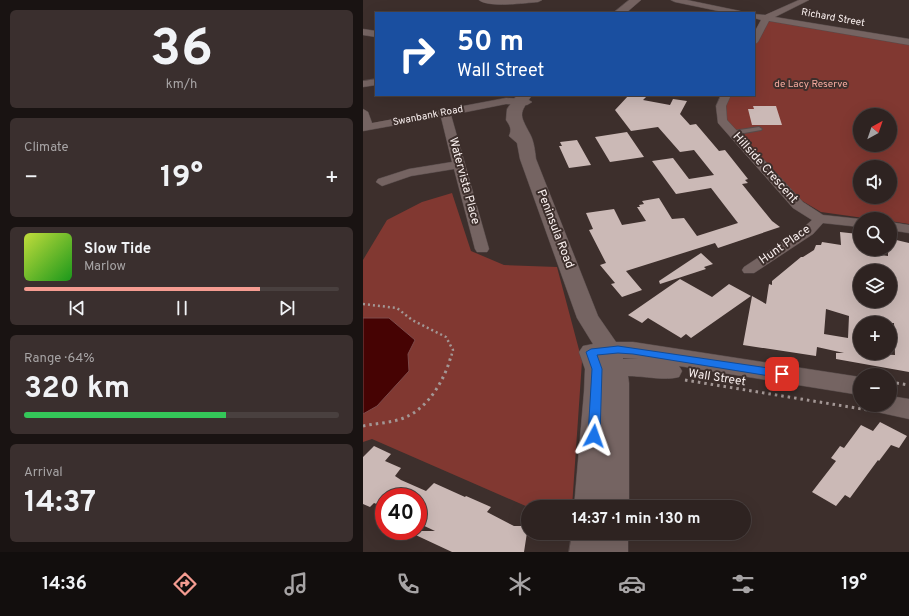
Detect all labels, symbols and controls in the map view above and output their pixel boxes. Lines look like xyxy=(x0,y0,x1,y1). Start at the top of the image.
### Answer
street label: Richard Street xyxy=(800,6,866,30)
text: 36 xyxy=(150,18,213,84)
text: 50 m xyxy=(457,25,524,61)
icon: right xyxy=(391,28,443,80)
text: Wall Street xyxy=(457,60,544,83)
text: km/h xyxy=(166,77,197,93)
park label: de Lacy Reserve xyxy=(774,78,848,91)
street label: Swanbank Road xyxy=(392,103,464,129)
north arrow xyxy=(853,108,897,152)
map controls xyxy=(853,108,897,412)
street label: Hillside Crescent xyxy=(729,129,801,207)
street label: Watervista Place xyxy=(445,136,483,226)
text: Climate xyxy=(24,140,69,156)
text: 19° xyxy=(160,160,203,197)
button: sound xyxy=(853,160,897,204)
text: − xyxy=(24,165,38,192)
text: + xyxy=(325,165,339,192)
street label: Peninsula Road xyxy=(533,187,577,271)
button: search xyxy=(853,212,897,256)
street label: Hunt Place xyxy=(756,222,814,268)
text: Slow Tide xyxy=(84,240,151,259)
text: Marlow xyxy=(84,259,126,275)
button: layers xyxy=(853,264,897,308)
icon: previous xyxy=(66,297,88,319)
icon: pause xyxy=(171,297,193,319)
icon: next xyxy=(276,297,298,319)
button: + xyxy=(853,316,897,360)
text: Range · 64% xyxy=(24,351,95,367)
pin xyxy=(765,357,799,391)
icon: arrive xyxy=(771,363,793,385)
street label: Wall Street xyxy=(687,366,747,390)
button: − xyxy=(853,368,897,412)
text: 320 km xyxy=(24,371,130,408)
position arrow xyxy=(573,415,615,457)
text: Arrival xyxy=(24,465,63,481)
text: 14:37 xyxy=(24,485,96,522)
speed limit sign: 40 xyxy=(375,488,427,540)
text: 14:37 · 1 min · 130 m xyxy=(572,510,700,529)
icon: directions xyxy=(171,570,199,598)
icon: music xyxy=(282,570,310,598)
icon: phone xyxy=(394,570,422,598)
icon: climate xyxy=(506,570,534,598)
icon: car xyxy=(618,570,646,598)
icon: filters xyxy=(729,570,757,598)
text: 14:36 xyxy=(42,573,87,596)
text: 19° xyxy=(841,573,867,596)

